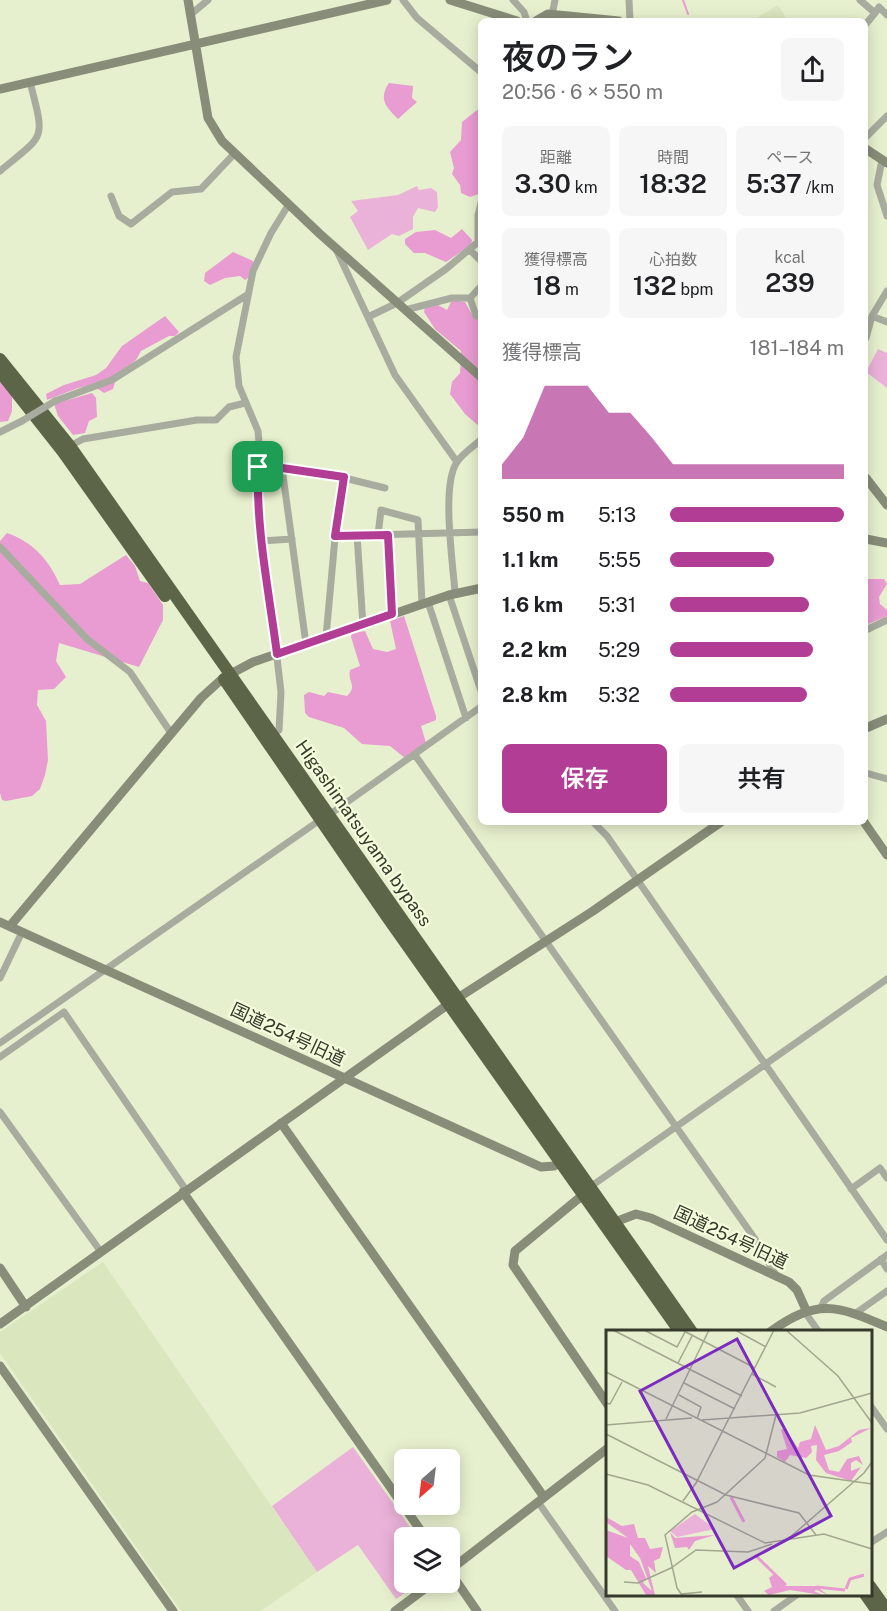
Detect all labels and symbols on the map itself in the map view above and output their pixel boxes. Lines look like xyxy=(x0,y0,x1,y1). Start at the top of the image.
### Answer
pin xyxy=(232,441,283,492)
street label: Higashimatsuyama bypass xyxy=(291,736,437,930)
street label: 国道254号旧道 xyxy=(228,998,348,1070)
street label: 国道254号旧道 xyxy=(671,1201,791,1273)
inset map xyxy=(606,1330,872,1596)
north arrow xyxy=(394,1449,460,1515)

